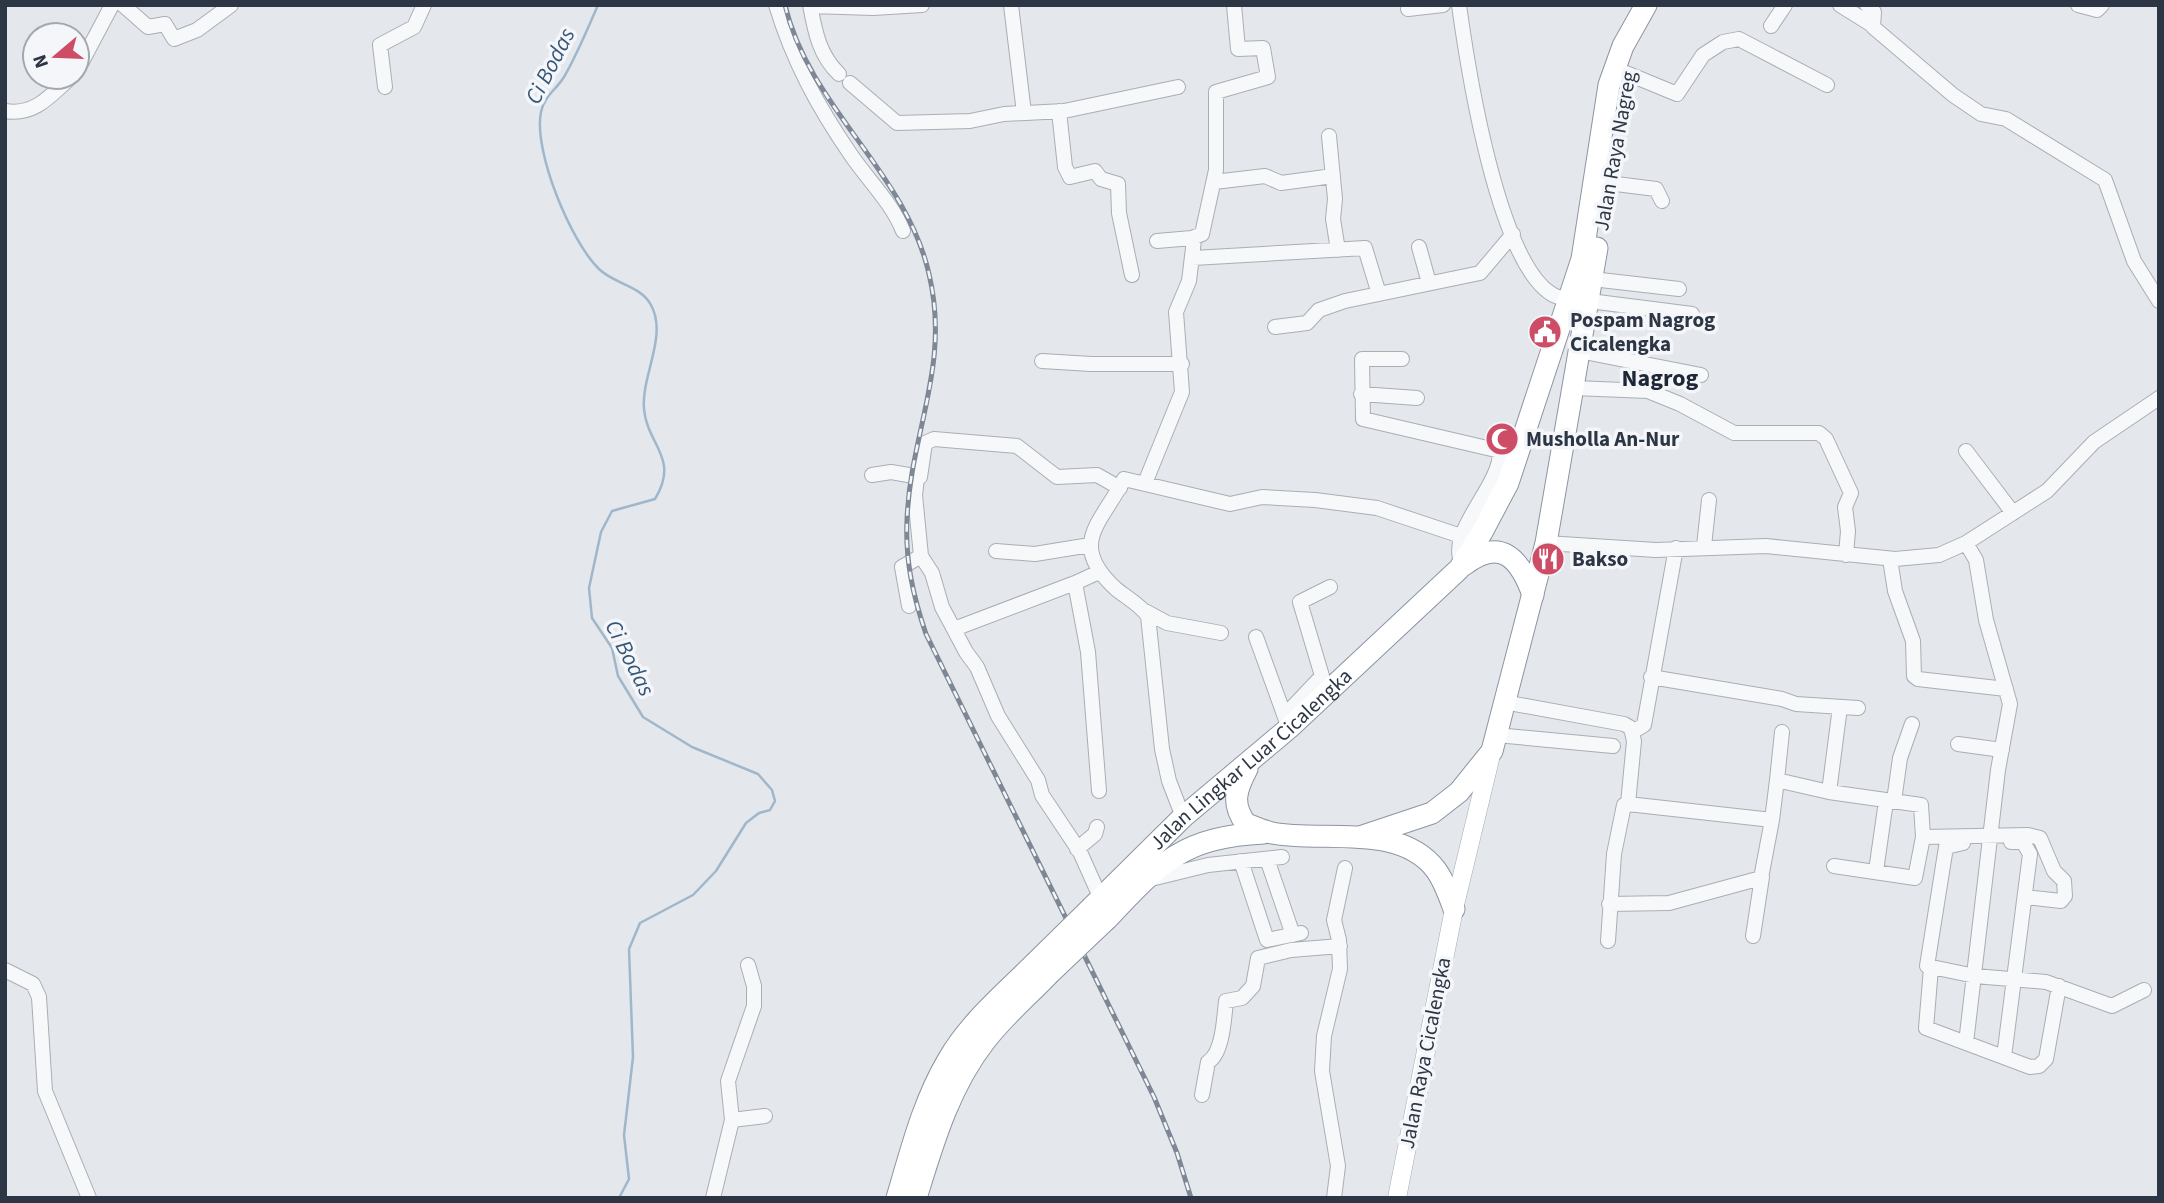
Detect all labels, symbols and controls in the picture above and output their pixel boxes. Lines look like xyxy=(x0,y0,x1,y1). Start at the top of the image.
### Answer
north arrow xyxy=(21,21,91,91)
water label: Ci Bodas xyxy=(517,22,583,110)
text: N xyxy=(27,51,56,71)
street label: Jalan Raya Nagreg xyxy=(1586,68,1644,233)
place label: Pospam Nagrog Cicalengka xyxy=(1570,305,1715,359)
public building icon: Pospam Nagrog Cicalengka xyxy=(1526,313,1564,351)
district label: Nagrog xyxy=(1622,361,1699,396)
mosque icon: Musholla An-Nur xyxy=(1483,420,1521,458)
place label: Musholla An-Nur xyxy=(1526,424,1680,454)
restaurant icon: Bakso xyxy=(1529,540,1567,578)
place label: Bakso xyxy=(1572,544,1628,574)
water label: Ci Bodas xyxy=(597,614,663,702)
street label: Jalan Lingkar Luar Cicalengka xyxy=(1143,662,1359,857)
street label: Jalan Raya Cicalengka xyxy=(1392,955,1458,1151)

